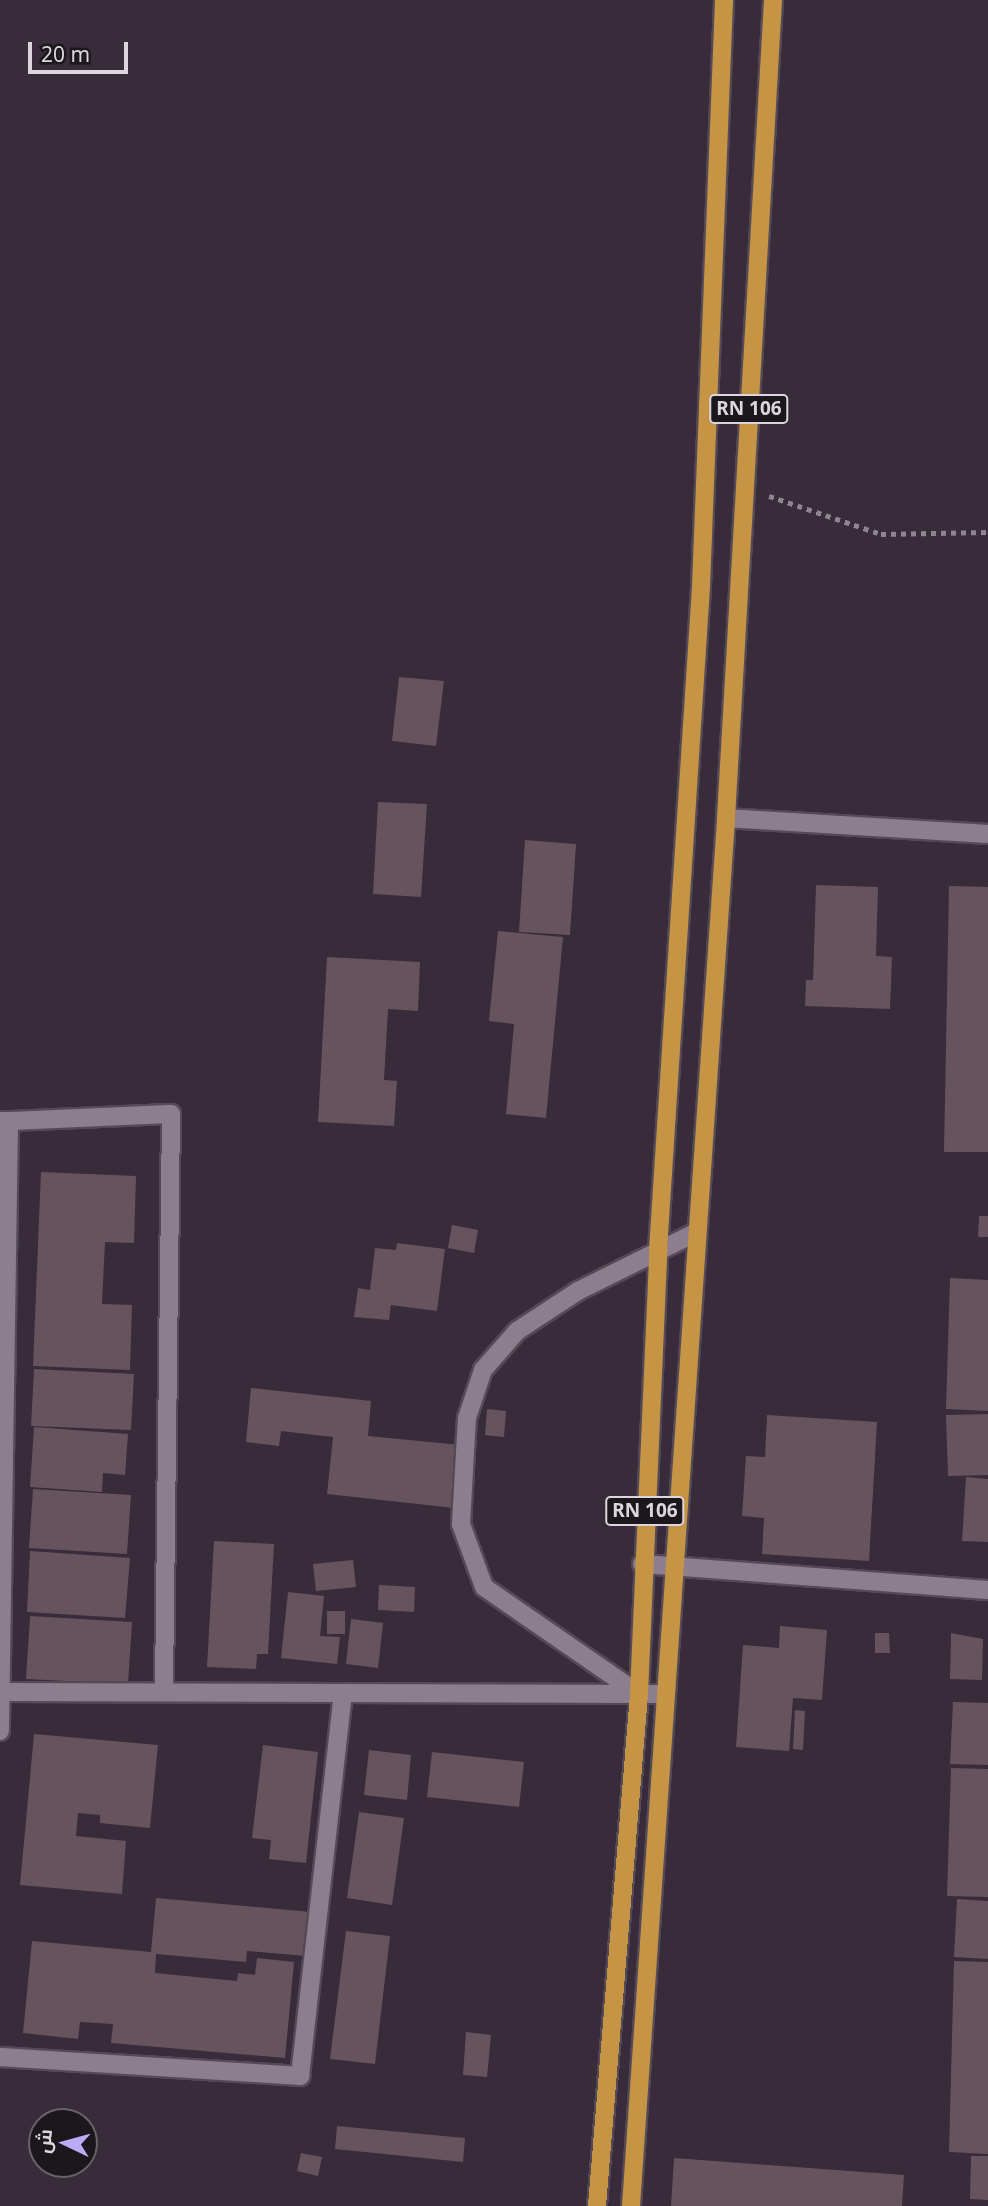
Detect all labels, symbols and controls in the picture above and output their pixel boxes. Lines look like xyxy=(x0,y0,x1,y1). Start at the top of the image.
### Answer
scale bar xyxy=(32,28,131,72)
text: 20 m xyxy=(41,40,90,68)
road number: RN 106 xyxy=(709,394,789,424)
road number: RN 106 xyxy=(605,1496,685,1526)
north arrow xyxy=(28,2108,98,2178)
text: ش xyxy=(30,2128,58,2155)

